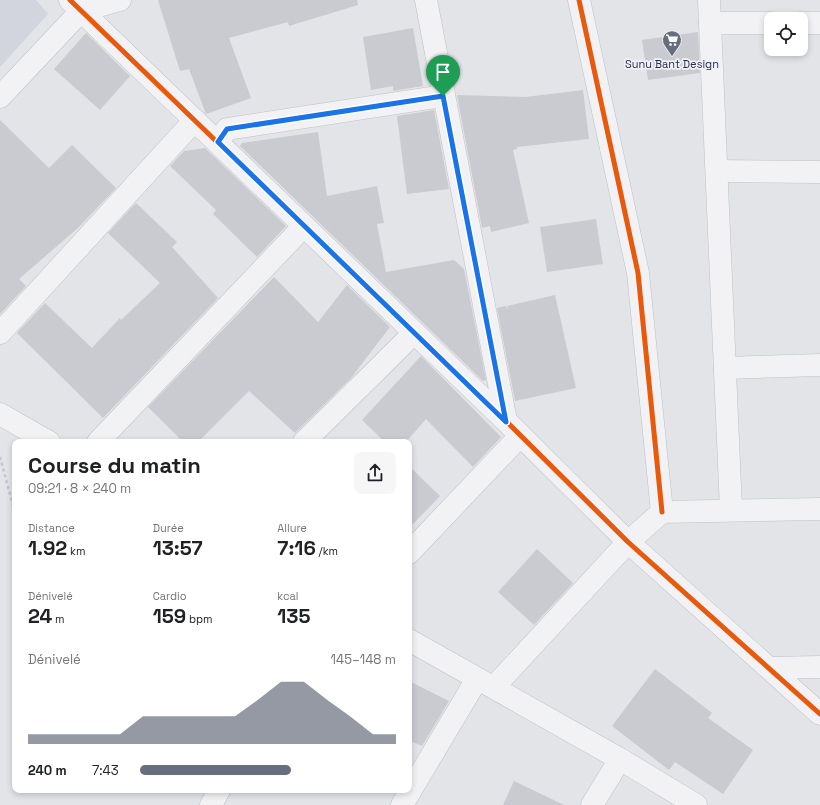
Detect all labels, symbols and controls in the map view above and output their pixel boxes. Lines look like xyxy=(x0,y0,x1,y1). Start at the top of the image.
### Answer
map controls xyxy=(764,12,808,56)
button: locate xyxy=(764,12,808,56)
supermarket icon: Sunu Bant Design xyxy=(661,29,683,57)
pin xyxy=(426,55,460,96)
place label: Sunu Bant Design xyxy=(625,57,719,71)
icon: arrive xyxy=(432,61,454,83)
text: Course du matin xyxy=(28,451,201,479)
button: share xyxy=(354,452,396,494)
text: 09:21 · 8 × 240 m xyxy=(28,480,131,497)
text: Distance xyxy=(28,521,75,535)
text: Durée xyxy=(153,521,184,535)
text: Allure xyxy=(277,521,307,535)
text: 1.92 xyxy=(28,535,67,561)
text: 13:57 xyxy=(153,535,203,561)
text: 7:16 xyxy=(277,535,316,561)
text: km xyxy=(67,544,85,558)
text: /km xyxy=(316,544,338,558)
text: Dénivelé xyxy=(28,589,73,603)
text: Cardio xyxy=(153,589,187,603)
text: kcal xyxy=(277,589,299,603)
text: 24 xyxy=(28,603,52,629)
text: 159 xyxy=(153,603,186,629)
text: 135 xyxy=(277,603,311,629)
text: m xyxy=(52,612,65,626)
text: bpm xyxy=(186,612,213,626)
text: Dénivelé xyxy=(28,651,81,668)
text: 145–148 m xyxy=(331,651,396,668)
text: 240 m xyxy=(28,762,67,779)
text: 7:43 xyxy=(92,762,119,779)

